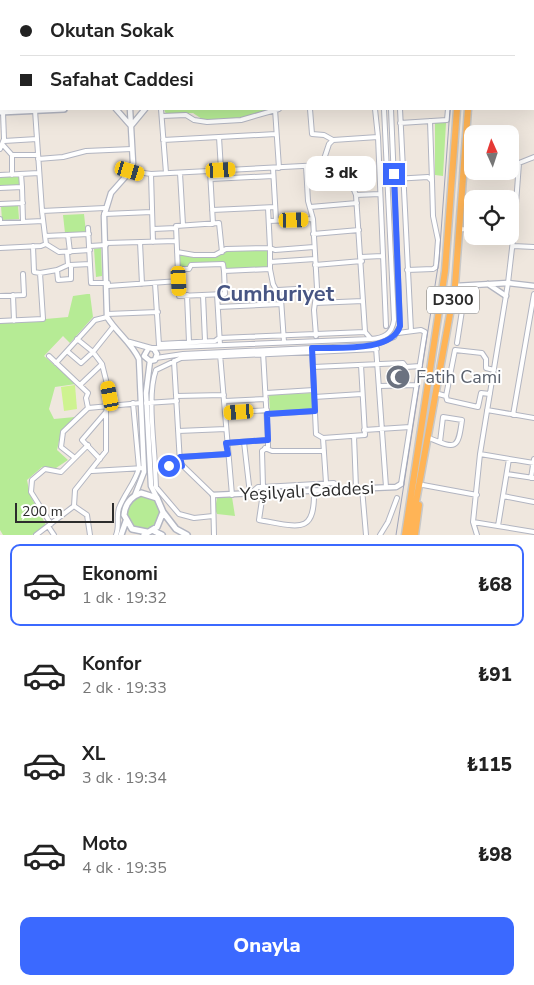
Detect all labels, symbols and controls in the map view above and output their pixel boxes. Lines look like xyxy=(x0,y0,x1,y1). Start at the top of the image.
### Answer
text: Okutan Sokak xyxy=(50,18,174,44)
text: Safahat Caddesi xyxy=(50,67,194,93)
north arrow xyxy=(464,125,519,180)
map controls xyxy=(464,125,519,245)
callout: 3 dk xyxy=(306,156,376,192)
car xyxy=(113,159,146,183)
car xyxy=(205,162,236,178)
text: 3 dk xyxy=(325,162,357,184)
route end xyxy=(383,163,405,185)
button: locate xyxy=(464,190,519,245)
car xyxy=(278,212,309,228)
car xyxy=(170,266,187,296)
district label: Cumhuriyet xyxy=(216,279,335,309)
road number: D300 xyxy=(427,286,479,314)
mosque icon: Fatih Cami xyxy=(385,364,411,390)
place label: Fatih Cami xyxy=(416,365,501,389)
car xyxy=(99,380,120,412)
car xyxy=(223,403,254,421)
route start xyxy=(158,455,180,477)
street label: Yeşilyalı Caddesi xyxy=(238,476,375,507)
scale bar xyxy=(15,500,114,523)
text: 200 m xyxy=(22,502,63,521)
text: Ekonomi xyxy=(82,561,158,587)
icon: car xyxy=(22,563,67,608)
text: ₺68 xyxy=(478,572,512,598)
text: 1 dk · 19:32 xyxy=(82,587,167,609)
text: Konfor xyxy=(82,651,142,677)
icon: car xyxy=(22,653,67,698)
text: ₺91 xyxy=(478,662,512,688)
text: 2 dk · 19:33 xyxy=(82,677,167,699)
text: XL xyxy=(82,741,105,767)
icon: car xyxy=(22,743,67,788)
text: ₺115 xyxy=(466,752,512,778)
text: 3 dk · 19:34 xyxy=(82,767,167,789)
text: Moto xyxy=(82,831,128,857)
icon: car xyxy=(22,833,67,878)
text: ₺98 xyxy=(478,842,512,868)
text: 4 dk · 19:35 xyxy=(82,857,167,879)
button: Onayla xyxy=(20,917,514,975)

